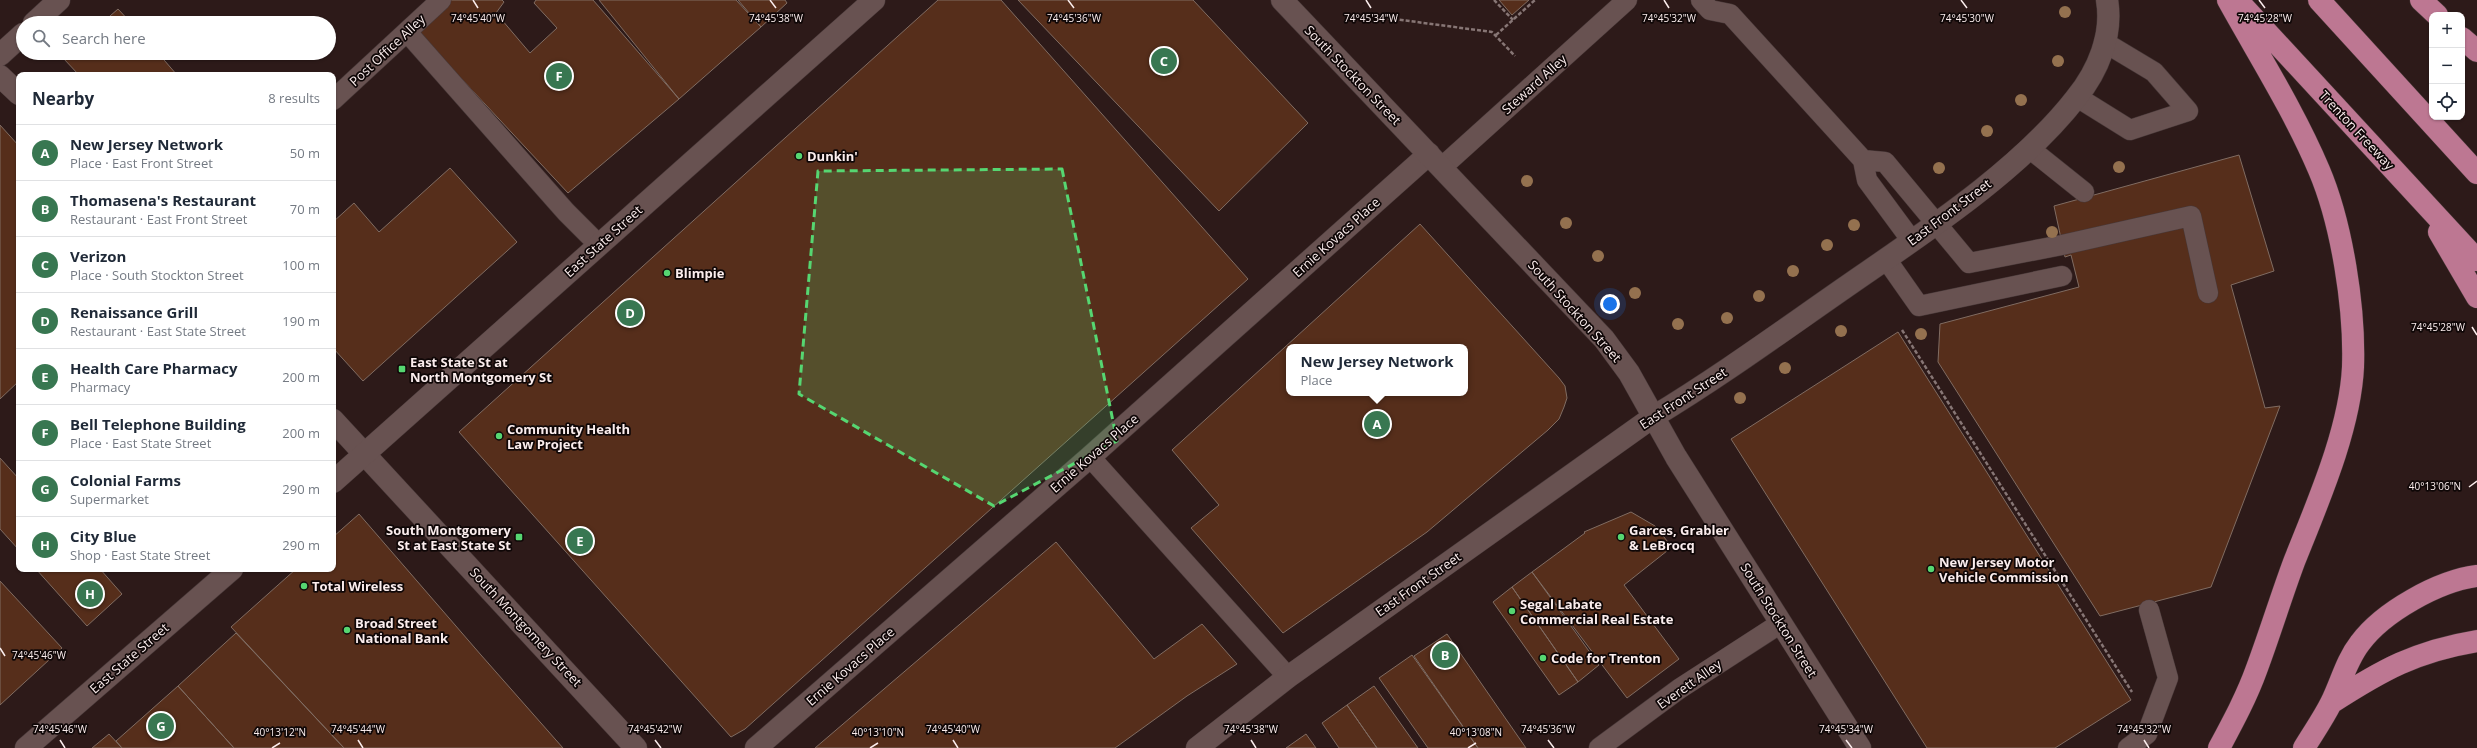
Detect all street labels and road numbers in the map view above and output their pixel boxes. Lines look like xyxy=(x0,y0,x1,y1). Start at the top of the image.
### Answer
street label: Post Office Alley xyxy=(345,10,429,90)
street label: South Stockton Street xyxy=(1301,21,1405,129)
street label: Steward Alley xyxy=(1498,50,1571,118)
street label: Trenton Freeway xyxy=(2316,87,2399,174)
street label: East Front Street xyxy=(1903,174,1995,250)
street label: Ernie Kovacs Place xyxy=(1289,193,1383,281)
street label: East State Street xyxy=(560,201,646,281)
street label: South Stockton Street xyxy=(1524,256,1626,366)
street label: East Front Street xyxy=(1636,363,1730,433)
street label: Ernie Kovacs Place xyxy=(1046,410,1142,496)
street label: East Front Street xyxy=(1372,548,1465,620)
street label: South Stockton Street xyxy=(1736,559,1822,681)
street label: South Montgomery Street xyxy=(466,564,586,691)
street label: East State Street xyxy=(86,618,173,697)
street label: Ernie Kovacs Place xyxy=(802,623,898,709)
street label: Everett Alley xyxy=(1653,655,1725,713)

